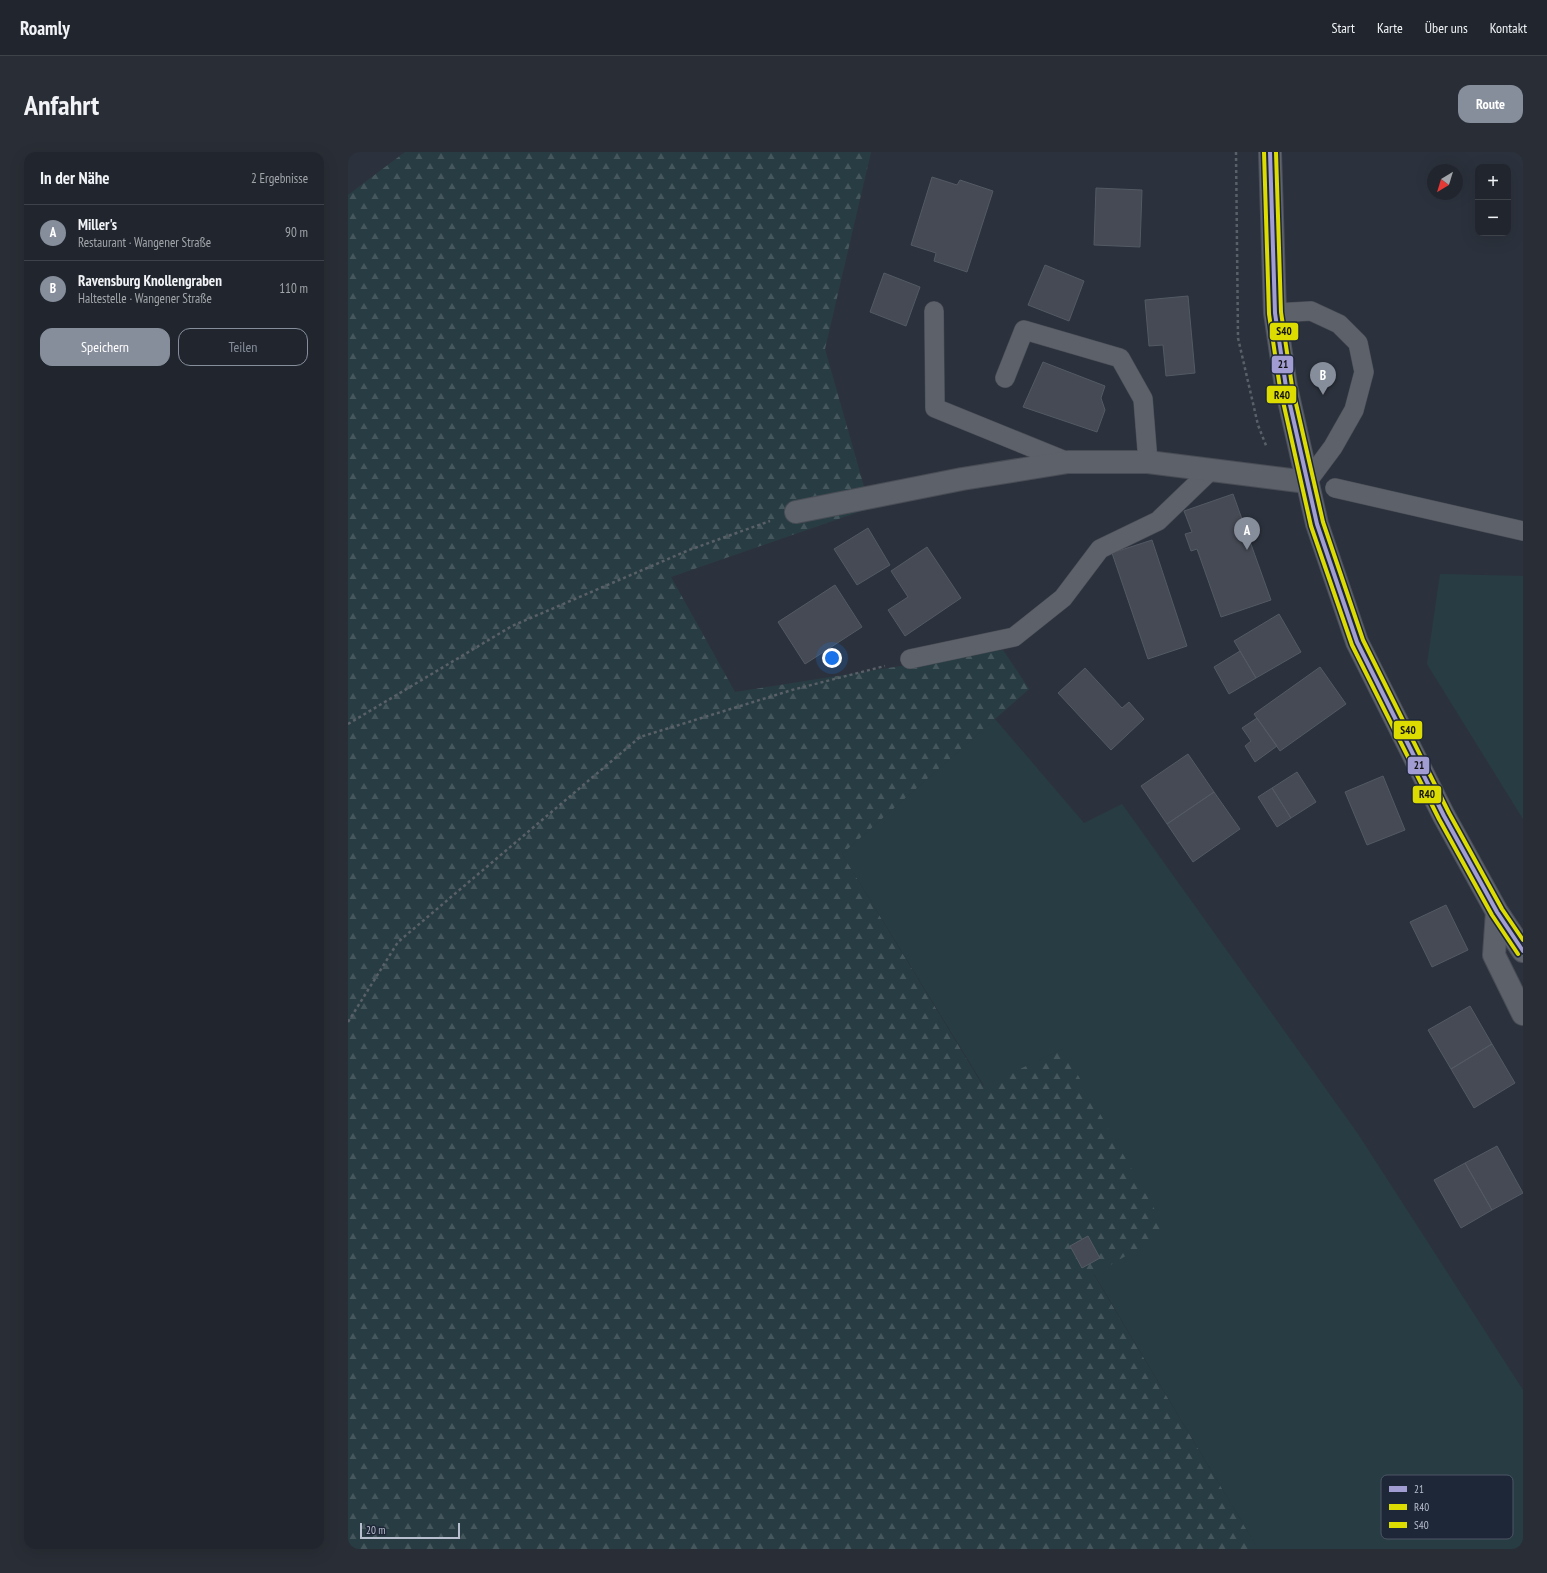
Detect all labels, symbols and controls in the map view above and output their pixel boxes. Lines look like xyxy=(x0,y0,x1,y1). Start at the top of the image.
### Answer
text: Roamly xyxy=(20,16,70,40)
text: Start xyxy=(1331,19,1355,37)
text: Karte xyxy=(1377,19,1403,37)
text: Über uns xyxy=(1425,19,1468,37)
text: Kontakt xyxy=(1490,19,1527,37)
button: Route xyxy=(1458,85,1523,123)
text: Anfahrt xyxy=(24,86,99,123)
north arrow xyxy=(1427,164,1463,200)
map controls xyxy=(1475,164,1511,236)
button: + xyxy=(1475,164,1511,200)
text: In der Nähe xyxy=(40,167,110,189)
text: 2 Ergebnisse xyxy=(251,170,308,187)
button: − xyxy=(1475,200,1511,236)
text: Miller's xyxy=(78,215,117,234)
text: A xyxy=(50,224,56,241)
text: 90 m xyxy=(285,224,308,241)
text: Restaurant · Wangener Straße xyxy=(78,234,211,251)
text: Ravensburg Knollengraben xyxy=(78,271,222,290)
text: B xyxy=(50,280,56,297)
text: 110 m xyxy=(279,280,308,297)
text: Haltestelle · Wangener Straße xyxy=(78,290,212,307)
line badge: S40 xyxy=(1269,322,1299,341)
text: S40 xyxy=(1276,324,1292,338)
button: Speichern xyxy=(40,328,170,366)
button: Teilen xyxy=(178,328,308,366)
line badge: 21 xyxy=(1271,355,1294,374)
text: 21 xyxy=(1278,357,1288,371)
pin: B xyxy=(1310,362,1336,395)
line badge: R40 xyxy=(1266,385,1297,404)
text: R40 xyxy=(1274,388,1290,402)
pin: A xyxy=(1234,517,1260,550)
your location xyxy=(822,648,842,668)
line badge: S40 xyxy=(1393,720,1423,740)
text: S40 xyxy=(1400,723,1416,737)
line badge: 21 xyxy=(1407,756,1430,775)
text: 21 xyxy=(1414,758,1424,772)
line badge: R40 xyxy=(1412,785,1442,804)
text: R40 xyxy=(1419,787,1435,801)
legend xyxy=(1381,1475,1513,1539)
text: 21 xyxy=(1414,1482,1424,1496)
text: R40 xyxy=(1414,1500,1429,1514)
text: S40 xyxy=(1414,1518,1429,1532)
scale bar xyxy=(360,1521,460,1540)
text: 20 m xyxy=(366,1523,385,1537)

